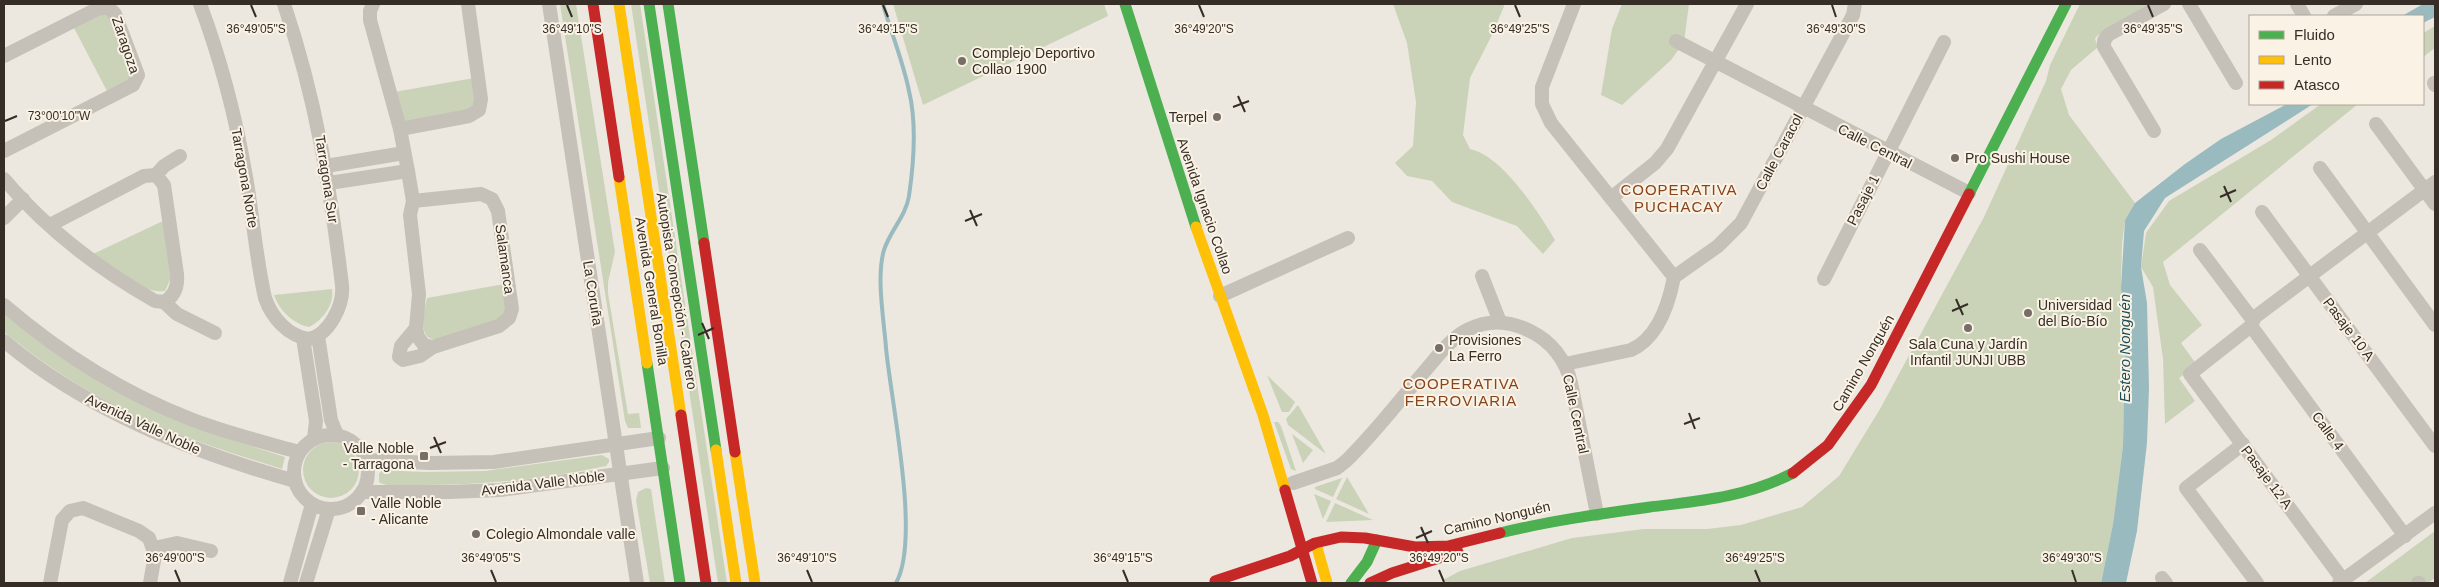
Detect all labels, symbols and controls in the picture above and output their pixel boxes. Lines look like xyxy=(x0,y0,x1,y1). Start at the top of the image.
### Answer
street label: Zaragoza xyxy=(109,14,143,76)
legend xyxy=(2249,15,2424,105)
text: 36°49'05"S xyxy=(226,22,286,36)
text: 36°49'10"S xyxy=(542,22,602,36)
text: 36°49'15"S xyxy=(858,22,918,36)
text: 36°49'20"S xyxy=(1174,22,1234,36)
text: 36°49'25"S xyxy=(1490,22,1550,36)
text: 36°49'30"S xyxy=(1806,22,1866,36)
text: 36°49'35"S xyxy=(2123,22,2183,36)
text: Fluido xyxy=(2294,26,2335,43)
place label: Complejo Deportivo Collao 1900 xyxy=(972,45,1095,77)
text: Lento xyxy=(2294,51,2332,68)
marker: Complejo Deportivo Collao 1900 xyxy=(956,55,968,67)
text: Atasco xyxy=(2294,76,2340,93)
text: 73°00'10"W xyxy=(28,109,91,123)
place label: Terpel xyxy=(1169,109,1207,125)
marker: Terpel xyxy=(1211,111,1223,123)
street label: Calle Caracol xyxy=(1752,111,1806,193)
street label: Calle Central xyxy=(1835,120,1915,172)
street label: Tarragona Norte xyxy=(228,127,262,229)
street label: Tarragona Sur xyxy=(312,134,342,224)
street label: Avenida Ignacio Collao xyxy=(1174,136,1236,276)
place label: Pro Sushi House xyxy=(1965,150,2070,166)
marker: Pro Sushi House xyxy=(1949,152,1961,164)
street label: Pasaje 1 xyxy=(1844,172,1883,228)
district label: COOPERATIVA PUCHACAY xyxy=(1620,181,1738,215)
street label: Autopista Concepción - Cabrero xyxy=(654,191,701,391)
street label: Avenida General Bonilla xyxy=(632,216,672,367)
street label: Salamanca xyxy=(492,223,518,295)
street label: La Coruña xyxy=(580,259,606,327)
water label: Estero Nonguén xyxy=(2116,294,2133,402)
street label: Pasaje 10 A xyxy=(2320,294,2378,364)
place label: Universidad del Bío-Bío xyxy=(2038,297,2112,329)
marker: Universidad del Bío-Bío xyxy=(2022,307,2034,319)
street label: Camino Nonguén xyxy=(1829,312,1897,414)
marker: Sala Cuna y Jardín Infantil JUNJI UBB xyxy=(1962,322,1974,334)
place label: Provisiones La Ferro xyxy=(1449,332,1521,364)
place label: Sala Cuna y Jardín Infantil JUNJI UBB xyxy=(1908,336,2028,368)
marker: Provisiones La Ferro xyxy=(1433,342,1445,354)
street label: Calle Central xyxy=(1560,373,1592,455)
district label: COOPERATIVA FERROVIARIA xyxy=(1402,375,1520,409)
street label: Avenida Valle Noble xyxy=(83,390,203,458)
street label: Calle 4 xyxy=(2309,409,2347,453)
place label: Valle Noble - Tarragona xyxy=(343,440,414,472)
street label: Pasaje 12 A xyxy=(2238,442,2296,512)
marker: Valle Noble - Tarragona xyxy=(418,450,430,462)
street label: Avenida Valle Noble xyxy=(480,467,606,499)
place label: Valle Noble - Alicante xyxy=(371,495,442,527)
street label: Camino Nonguén xyxy=(1442,498,1552,538)
marker: Valle Noble - Alicante xyxy=(355,505,367,517)
place label: Colegio Almondale valle xyxy=(486,526,636,542)
marker: Colegio Almondale valle xyxy=(470,528,482,540)
text: 36°49'00"S xyxy=(145,551,205,565)
text: 36°49'05"S xyxy=(461,551,521,565)
text: 36°49'10"S xyxy=(777,551,837,565)
text: 36°49'15"S xyxy=(1093,551,1153,565)
text: 36°49'20"S xyxy=(1409,551,1469,565)
text: 36°49'25"S xyxy=(1725,551,1785,565)
text: 36°49'30"S xyxy=(2042,551,2102,565)

